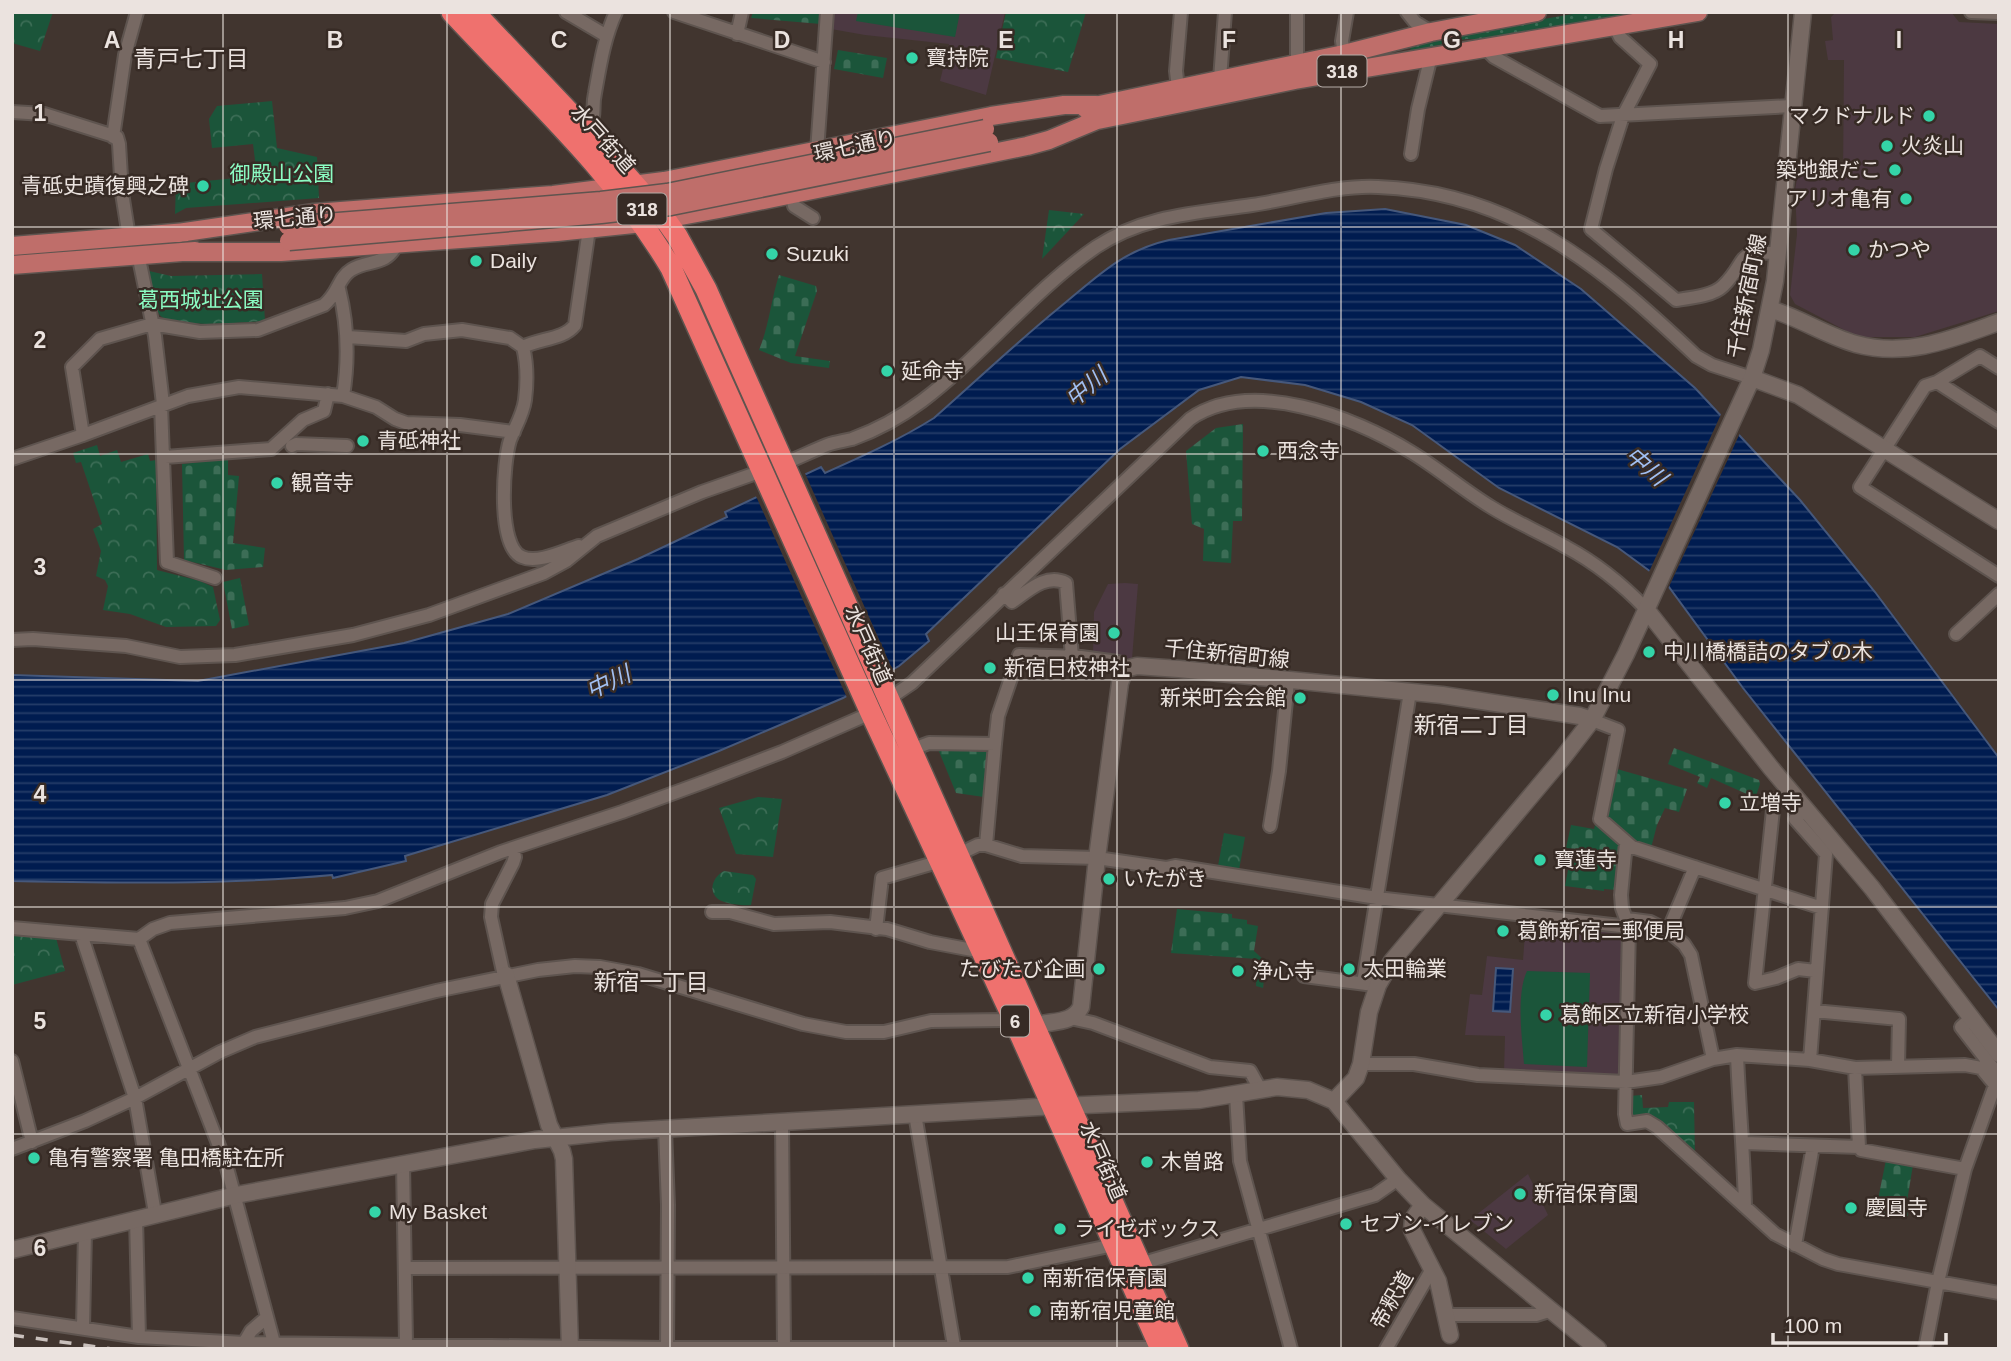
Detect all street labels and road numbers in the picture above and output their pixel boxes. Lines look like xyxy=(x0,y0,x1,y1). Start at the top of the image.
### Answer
road number: 318 xyxy=(1318,55,1366,86)
street label: 水戸街道 xyxy=(567,100,640,178)
street label: 環七通り xyxy=(811,126,898,165)
road number: 318 xyxy=(618,194,666,224)
street label: 環七通り xyxy=(252,202,338,233)
street label: 千住新宿町線 xyxy=(1723,232,1770,360)
street label: 水戸街道 xyxy=(841,602,896,688)
street label: 千住新宿町線 xyxy=(1163,635,1291,672)
road number: 6 xyxy=(1001,1006,1029,1036)
street label: 水戸街道 xyxy=(1076,1118,1131,1204)
street label: 帝釈道 xyxy=(1366,1267,1417,1333)

